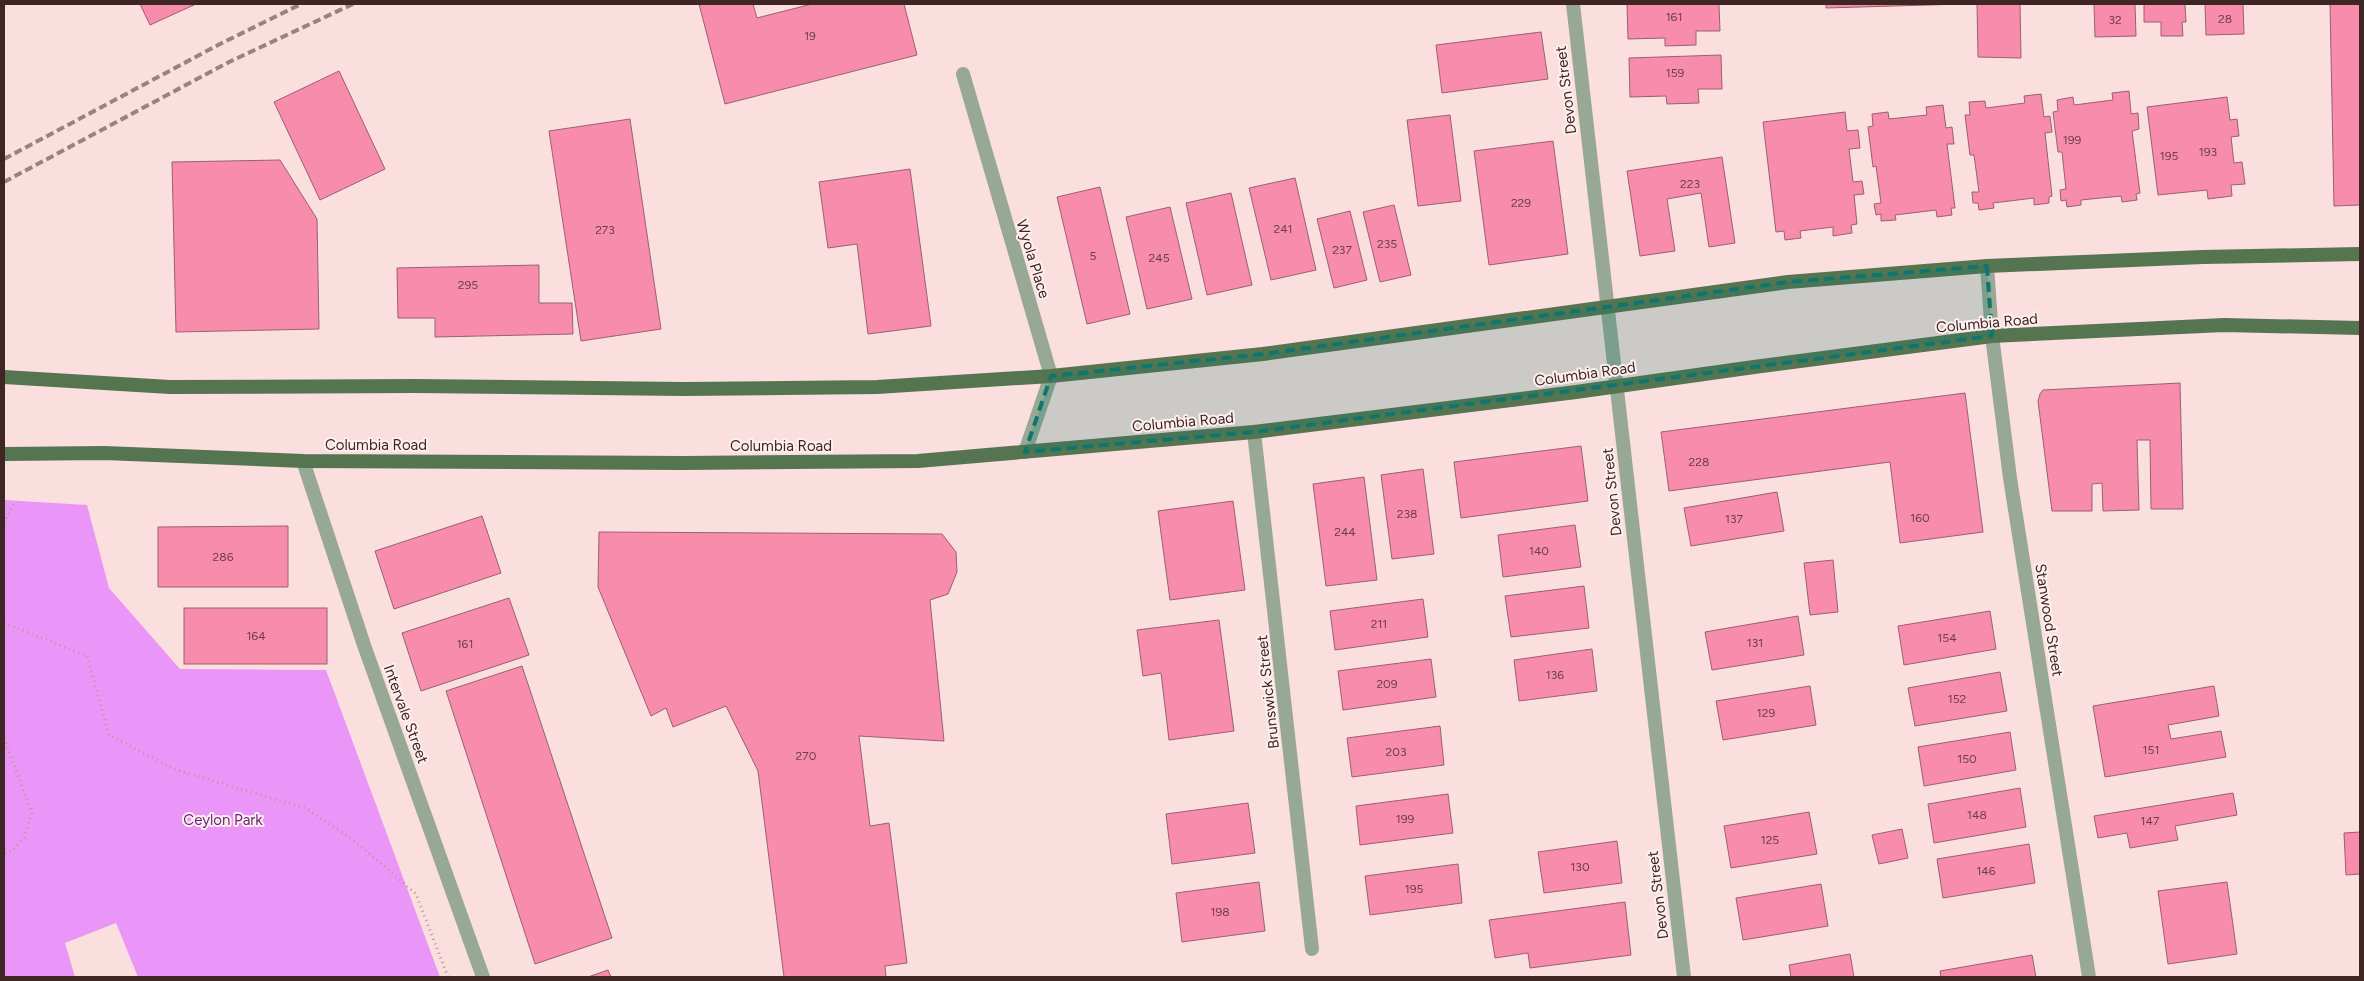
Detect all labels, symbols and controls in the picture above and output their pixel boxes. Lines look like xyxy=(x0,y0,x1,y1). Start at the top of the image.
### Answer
house number: 161 xyxy=(1666,10,1682,24)
house number: 28 xyxy=(2218,12,2232,26)
house number: 32 xyxy=(2108,13,2122,27)
house number: 19 xyxy=(804,29,816,43)
street label: Devon Street xyxy=(1552,45,1580,135)
house number: 159 xyxy=(1666,66,1685,80)
house number: 199 xyxy=(2063,133,2081,147)
house number: 193 xyxy=(2199,145,2217,159)
house number: 195 xyxy=(2160,149,2178,163)
house number: 223 xyxy=(1680,177,1700,191)
house number: 229 xyxy=(1511,196,1531,210)
street label: Wyola Place xyxy=(1012,217,1054,301)
house number: 241 xyxy=(1273,222,1293,236)
house number: 273 xyxy=(595,223,615,237)
house number: 235 xyxy=(1377,237,1397,251)
house number: 237 xyxy=(1332,243,1352,257)
house number: 5 xyxy=(1090,249,1097,263)
house number: 245 xyxy=(1148,251,1170,265)
house number: 295 xyxy=(458,278,478,292)
street label: Columbia Road xyxy=(1935,310,2039,336)
street label: Columbia Road xyxy=(1533,358,1637,390)
street label: Columbia Road xyxy=(1131,409,1235,435)
street label: Columbia Road xyxy=(325,436,427,454)
street label: Columbia Road xyxy=(730,437,832,455)
street label: Devon Street xyxy=(1598,447,1626,537)
house number: 228 xyxy=(1689,455,1709,469)
house number: 238 xyxy=(1397,507,1417,521)
house number: 160 xyxy=(1910,511,1930,525)
house number: 137 xyxy=(1725,512,1744,526)
house number: 244 xyxy=(1334,525,1356,539)
house number: 140 xyxy=(1529,544,1549,558)
house number: 286 xyxy=(213,550,234,564)
street label: Stanwood Street xyxy=(2031,562,2067,678)
house number: 211 xyxy=(1371,617,1387,631)
house number: 164 xyxy=(246,629,266,643)
house number: 154 xyxy=(1937,631,1957,645)
street label: Brunswick Street xyxy=(1253,634,1283,750)
house number: 131 xyxy=(1747,636,1763,650)
house number: 161 xyxy=(457,637,473,651)
street label: Intervale Street xyxy=(380,662,432,766)
house number: 136 xyxy=(1546,668,1564,682)
house number: 209 xyxy=(1376,677,1398,691)
house number: 152 xyxy=(1948,692,1966,706)
house number: 129 xyxy=(1757,706,1775,720)
house number: 151 xyxy=(2143,743,2159,757)
house number: 203 xyxy=(1386,745,1406,759)
house number: 270 xyxy=(796,749,817,763)
house number: 150 xyxy=(1957,752,1977,766)
house number: 148 xyxy=(1967,808,1987,822)
park label: Ceylon Park xyxy=(183,811,263,829)
house number: 199 xyxy=(1396,812,1414,826)
house number: 147 xyxy=(2141,814,2160,828)
house number: 125 xyxy=(1761,833,1779,847)
street label: Devon Street xyxy=(1644,850,1672,940)
house number: 130 xyxy=(1570,860,1590,874)
house number: 146 xyxy=(1976,864,1996,878)
house number: 195 xyxy=(1405,882,1423,896)
house number: 198 xyxy=(1210,905,1230,919)

